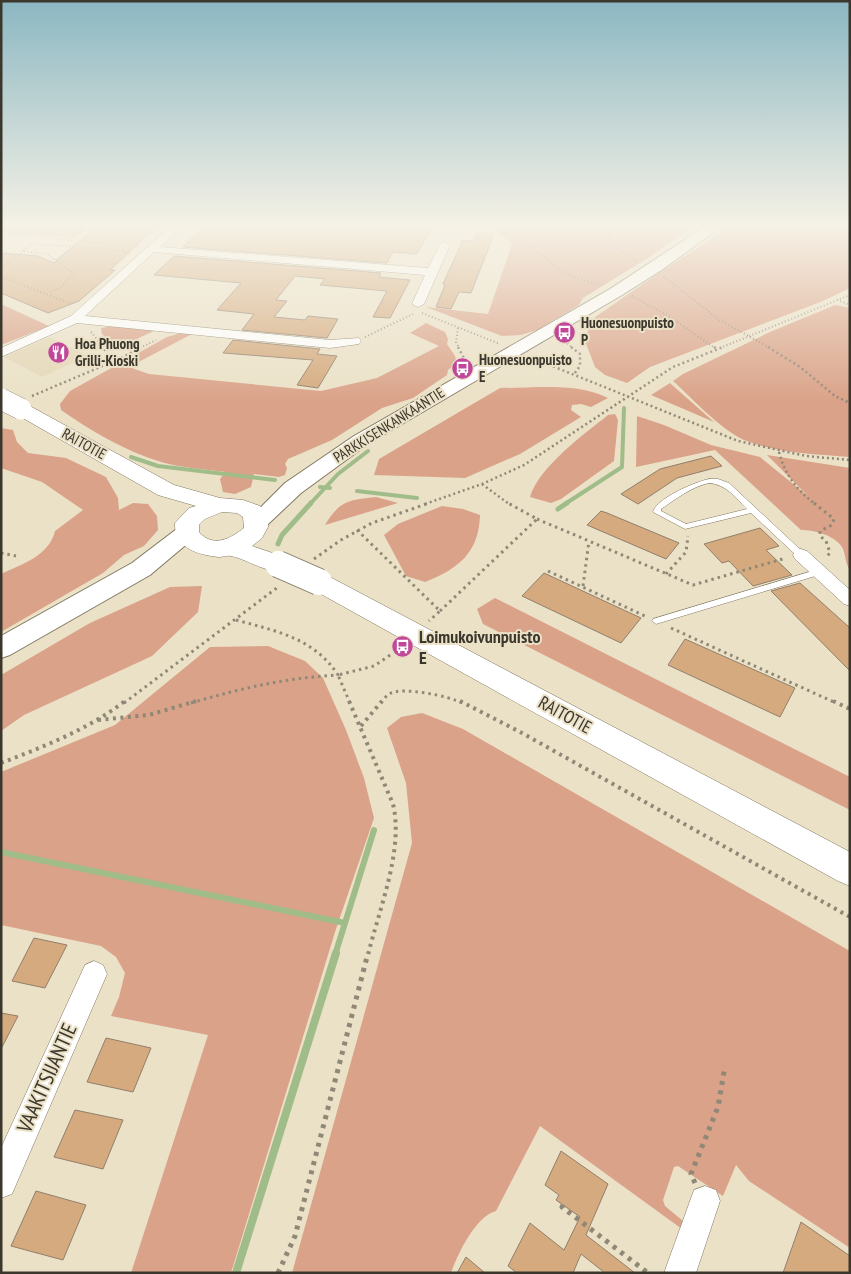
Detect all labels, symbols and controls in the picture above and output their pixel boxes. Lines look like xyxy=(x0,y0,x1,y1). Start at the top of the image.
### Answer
place label: Huonesuonpuisto P xyxy=(581,313,674,349)
bus stop icon: Huonesuonpuisto P xyxy=(553,320,577,344)
place label: Hoa Phuong Grilli-Kioski xyxy=(75,334,140,370)
restaurant icon: Hoa Phuong Grilli-Kioski xyxy=(47,341,71,365)
place label: Huonesuonpuisto E xyxy=(479,350,572,386)
bus stop icon: Huonesuonpuisto E xyxy=(451,357,475,381)
street label: PARKKISENKANKAANTIE xyxy=(330,383,448,466)
street label: RAITOTIE xyxy=(59,424,110,463)
place label: Loimukoivunpuisto E xyxy=(419,625,540,669)
bus stop icon: Loimukoivunpuisto E xyxy=(391,635,415,659)
street label: RAITOTIE xyxy=(535,691,596,739)
street label: VAAKITSIJANTIE xyxy=(10,1019,83,1138)

